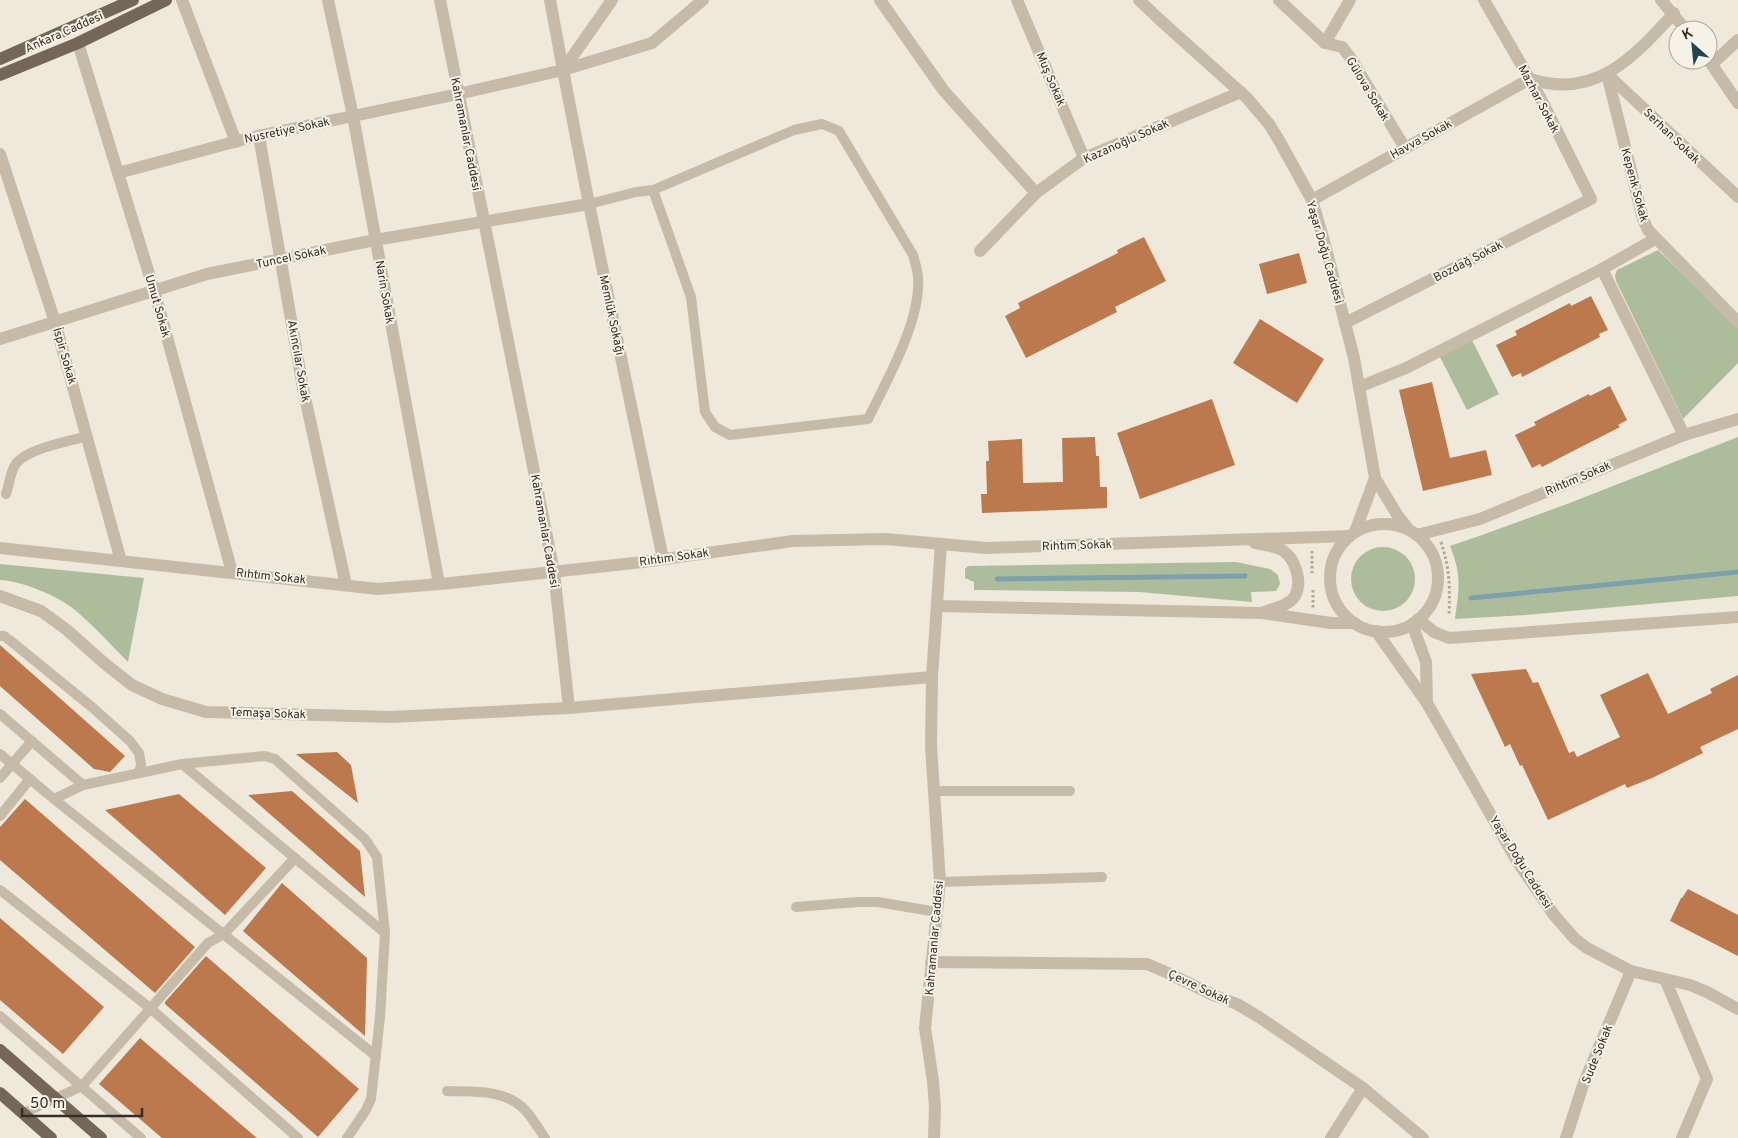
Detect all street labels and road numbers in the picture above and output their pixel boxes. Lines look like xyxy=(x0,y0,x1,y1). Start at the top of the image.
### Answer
street label: Ankara Caddesi xyxy=(23,9,106,57)
street label: Muş Sokak xyxy=(1032,50,1069,109)
street label: Gülova Sokak xyxy=(1342,54,1393,125)
street label: Mazhar Sokak xyxy=(1513,63,1563,136)
street label: Kahramanlar Caddesi xyxy=(446,76,484,192)
street label: Serhan Sokak xyxy=(1639,105,1703,168)
street label: Nusretiye Sokak xyxy=(243,114,331,148)
street label: Kazanoğlu Sokak xyxy=(1081,116,1172,168)
street label: Havva Sokak xyxy=(1388,116,1455,163)
street label: Kepenk Sokak xyxy=(1616,146,1652,224)
street label: Yaşar Doğu Caddesi xyxy=(1302,199,1346,306)
street label: Bozdağ Sokak xyxy=(1431,238,1506,286)
street label: Tuncel Sokak xyxy=(255,243,328,273)
street label: Narin Sokak xyxy=(371,259,397,325)
street label: Umut Sokak xyxy=(140,273,174,340)
street label: Memlük Sokağı xyxy=(595,274,627,357)
street label: Akıncılar Sokak xyxy=(283,319,313,404)
street label: İspir Sokak xyxy=(48,326,80,387)
street label: Rıhtım Sokak xyxy=(1543,458,1614,500)
street label: Kahramanlar Caddesi xyxy=(526,473,562,589)
street label: Rıhtım Sokak xyxy=(1042,537,1112,555)
street label: Rıhtım Sokak xyxy=(638,545,710,571)
street label: Rıhtım Sokak xyxy=(235,565,307,589)
street label: Temaşa Sokak xyxy=(230,705,306,723)
street label: Yaşar Doğu Caddesi xyxy=(1485,813,1555,912)
street label: Kahramanlar Caddesi xyxy=(922,880,948,996)
street label: Çevre Sokak xyxy=(1165,967,1232,1009)
street label: Sude Sokak xyxy=(1579,1022,1617,1086)

